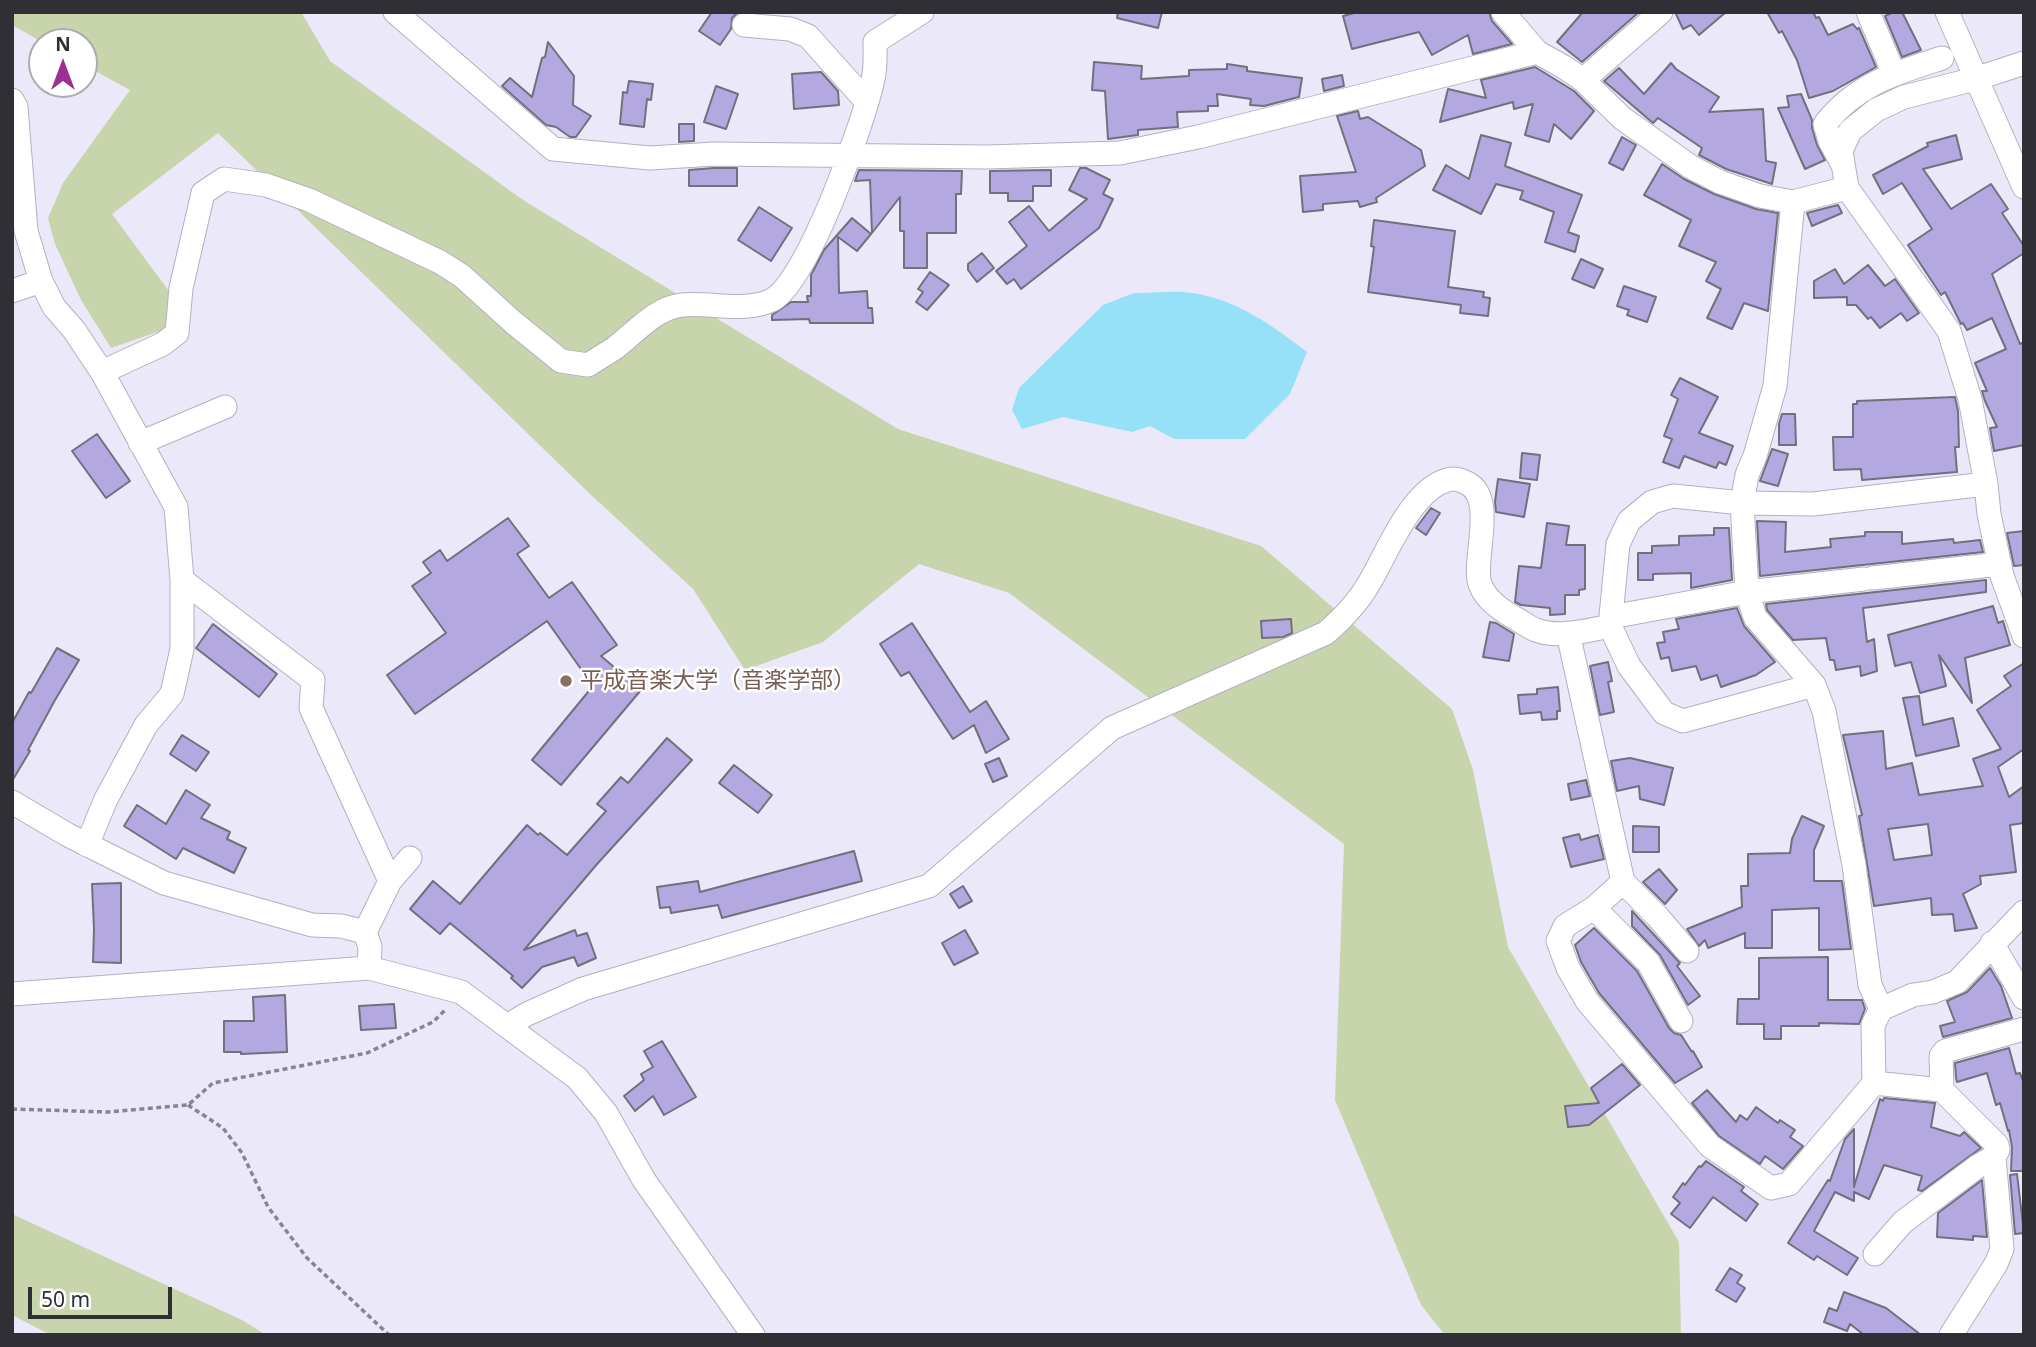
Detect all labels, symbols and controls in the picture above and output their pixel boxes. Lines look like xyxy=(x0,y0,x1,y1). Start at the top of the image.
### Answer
north arrow xyxy=(28,28,98,98)
text: N xyxy=(55,31,71,57)
place label: 平成音楽大学（音楽学部） xyxy=(580,667,856,695)
marker: 平成音楽大学（音楽学部） xyxy=(558,673,574,689)
scale bar xyxy=(32,1274,175,1318)
text: 50 m xyxy=(41,1285,90,1313)

